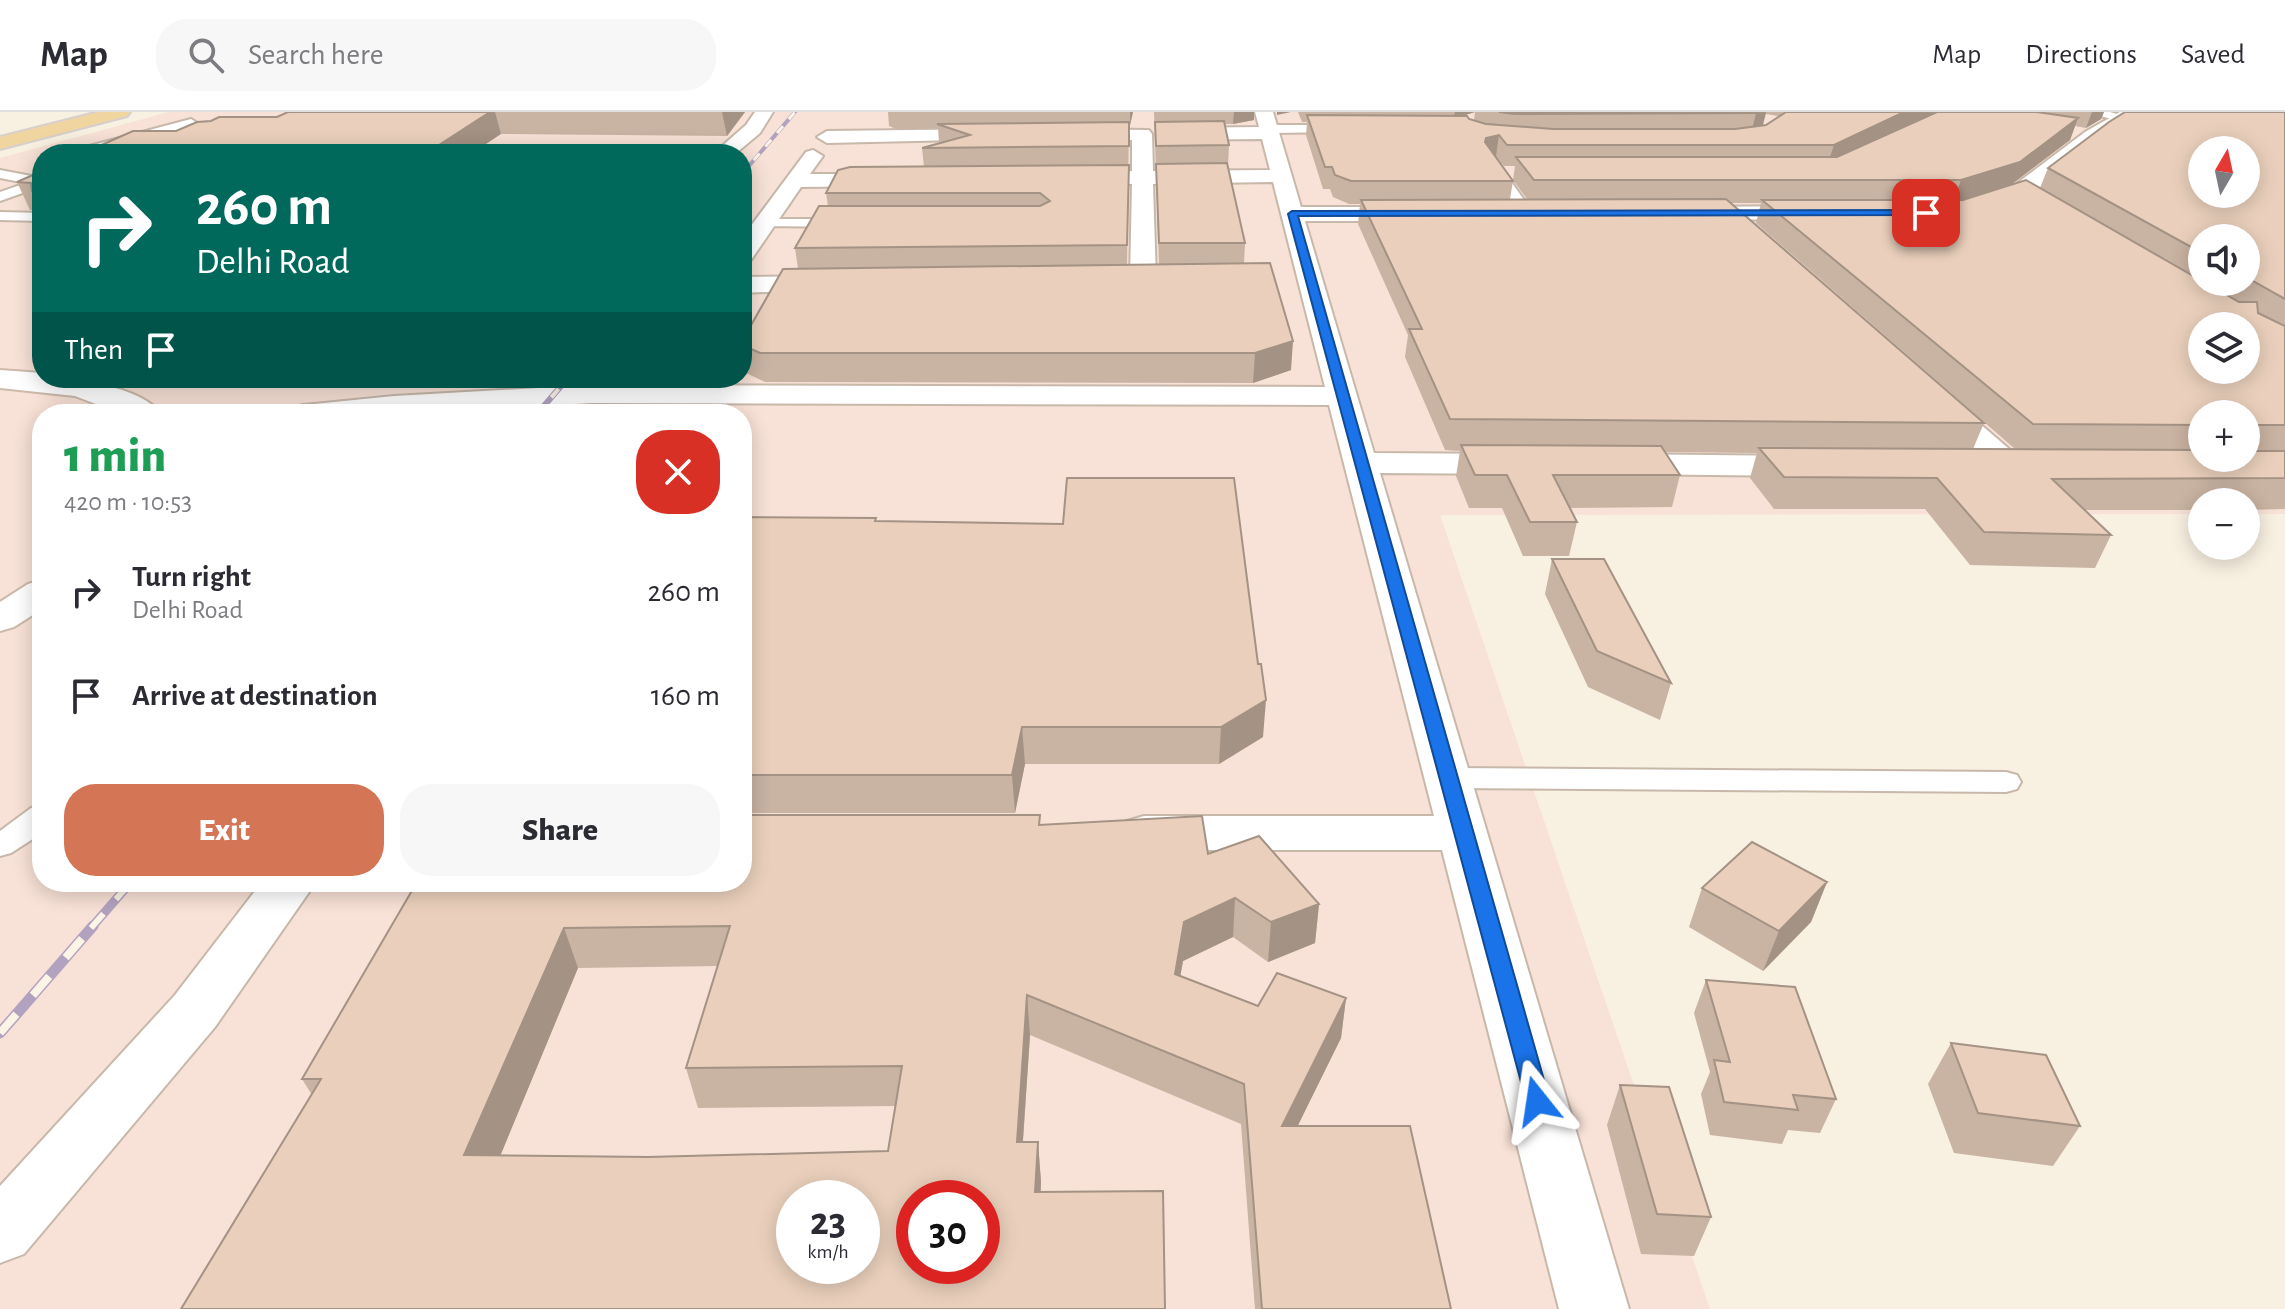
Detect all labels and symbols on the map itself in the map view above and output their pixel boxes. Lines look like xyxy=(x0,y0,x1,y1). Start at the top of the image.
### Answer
north arrow xyxy=(2188,136,2260,208)
pin xyxy=(1892,179,1960,247)
position arrow xyxy=(1495,1059,1579,1143)
speed limit sign: 30 xyxy=(896,1180,1000,1284)

